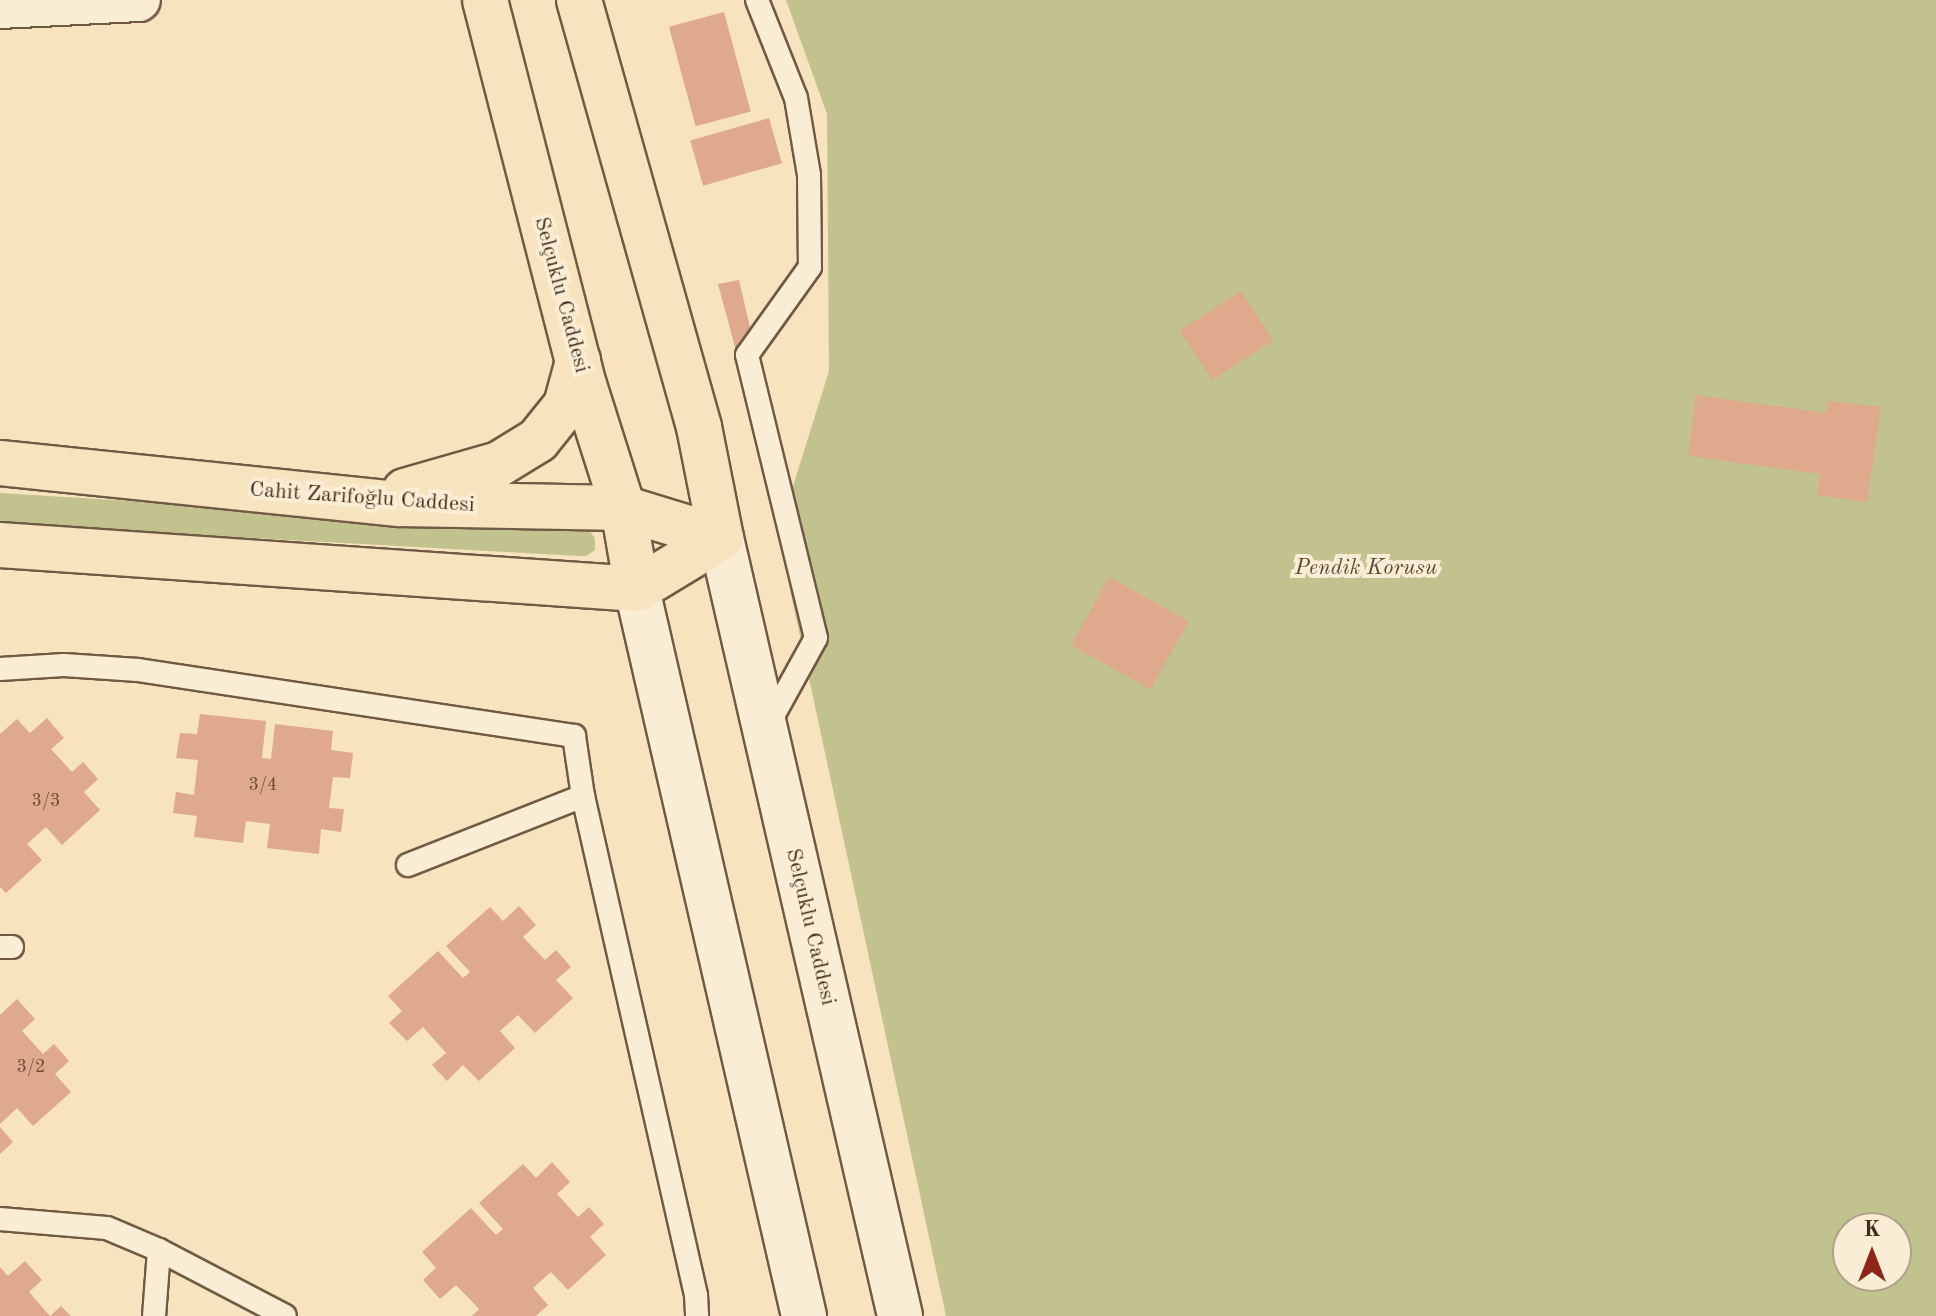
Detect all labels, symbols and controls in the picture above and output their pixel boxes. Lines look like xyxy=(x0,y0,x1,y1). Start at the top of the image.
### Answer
street label: Selçuklu Caddesi xyxy=(527,214,595,376)
street label: Cahit Zarifoğlu Caddesi xyxy=(249,477,475,519)
park label: Pendik Korusu xyxy=(1295,556,1437,582)
house number: 3/4 xyxy=(249,774,277,796)
house number: 3/3 xyxy=(32,790,60,812)
street label: Selçuklu Caddesi xyxy=(779,846,841,1008)
house number: 3/2 xyxy=(17,1056,45,1078)
north arrow xyxy=(1832,1212,1912,1292)
text: K xyxy=(1864,1219,1880,1241)

